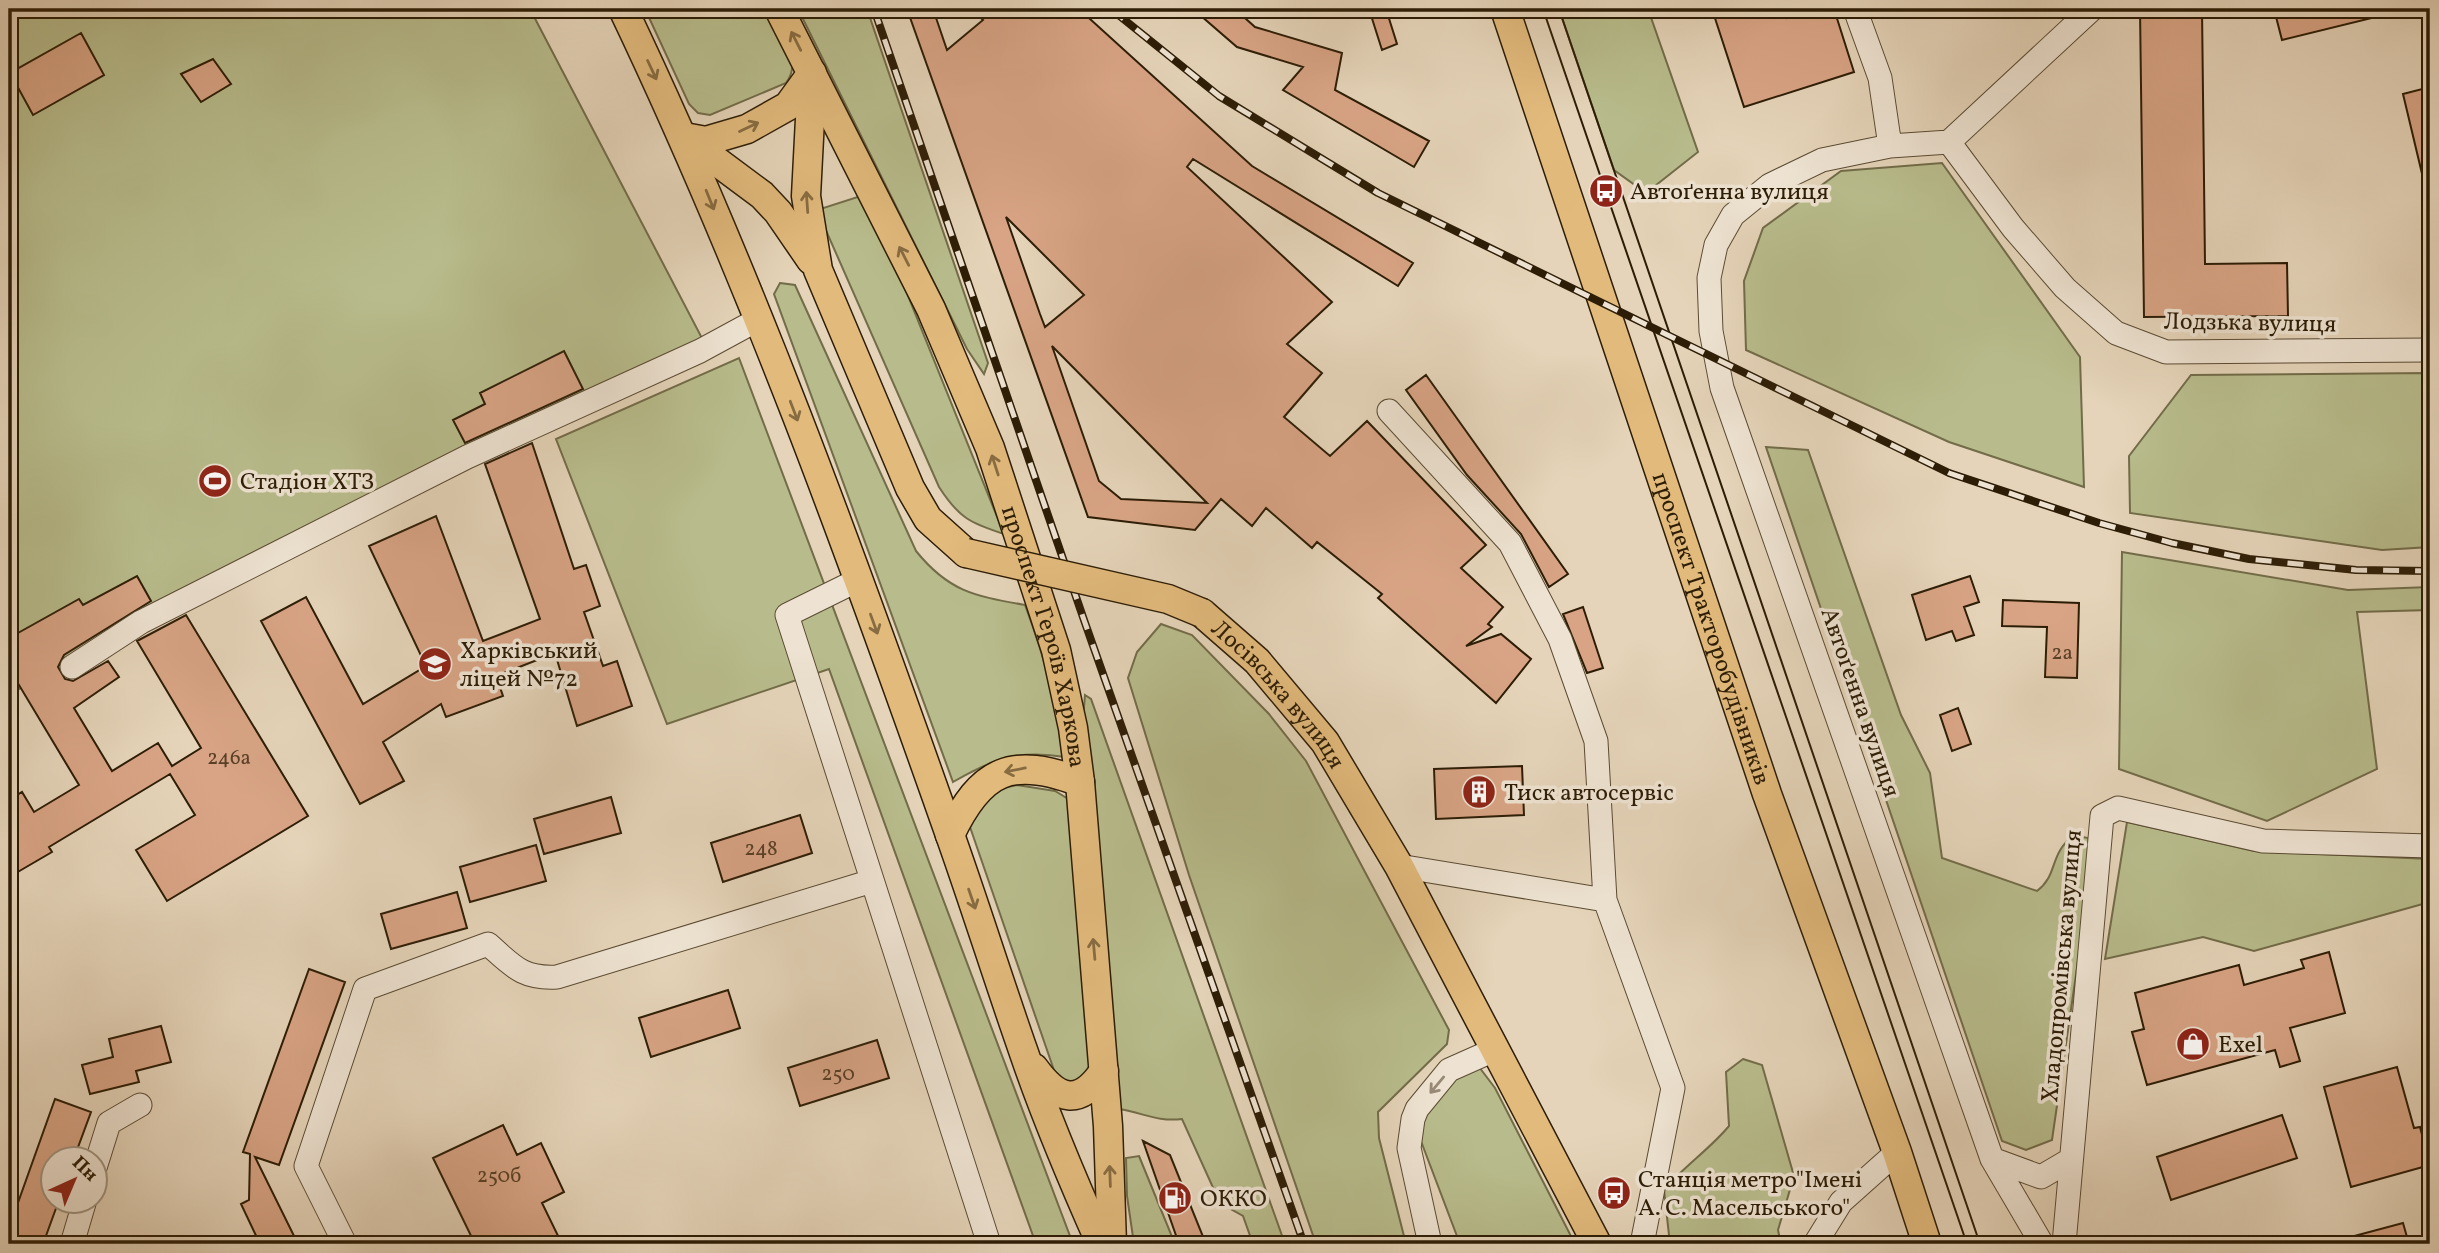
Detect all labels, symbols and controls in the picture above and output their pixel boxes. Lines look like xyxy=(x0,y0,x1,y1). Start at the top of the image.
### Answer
one-way arrow xyxy=(788,31,802,52)
one-way arrow xyxy=(646,59,659,80)
one-way arrow xyxy=(738,120,759,133)
bus stop icon: Автоґенна вулиця xyxy=(1587,172,1625,210)
place label: Автоґенна вулиця xyxy=(1630,176,1829,210)
one-way arrow xyxy=(704,189,717,210)
one-way arrow xyxy=(800,191,813,214)
one-way arrow xyxy=(897,247,911,267)
street label: Лодзька вулиця xyxy=(2163,305,2337,343)
one-way arrow xyxy=(789,400,801,422)
one-way arrow xyxy=(988,454,1001,476)
sports icon: Стадіон ХТЗ xyxy=(196,462,234,500)
place label: Стадіон ХТЗ xyxy=(240,466,374,500)
street label: проспект Тракторобудівників xyxy=(1642,468,1778,790)
street label: проспект Героїв Харкова xyxy=(991,502,1093,770)
street label: Автоґенна вулиця xyxy=(1811,603,1908,802)
one-way arrow xyxy=(869,613,881,635)
street label: Лосівська вулиця xyxy=(1202,613,1352,776)
place label: Харківський ліцей №72 xyxy=(460,635,598,697)
house number: 2а xyxy=(2051,639,2073,668)
school or university icon: Харківський ліцей №72 xyxy=(416,645,454,683)
house number: 246а xyxy=(207,744,251,773)
one-way arrow xyxy=(1004,763,1027,777)
building icon: Тиск автосервіс xyxy=(1460,773,1498,811)
place label: Тиск автосервіс xyxy=(1504,777,1674,811)
street label: Хладопромівська вулиця xyxy=(2034,828,2092,1104)
house number: 248 xyxy=(744,835,778,864)
one-way arrow xyxy=(967,888,979,910)
one-way arrow xyxy=(1087,938,1100,961)
shop icon: Exel xyxy=(2174,1025,2212,1063)
place label: Exel xyxy=(2218,1029,2263,1063)
house number: 250 xyxy=(821,1060,855,1089)
one-way arrow xyxy=(1429,1075,1445,1093)
north arrow xyxy=(38,1144,108,1214)
text: Пн xyxy=(66,1150,103,1188)
house number: 250б xyxy=(477,1162,521,1191)
place label: Станція метро"Імені А. С. Масельського" xyxy=(1638,1164,1862,1226)
one-way arrow xyxy=(1103,1165,1116,1188)
bus stop icon: Станція метро"Імені А. С. Масельського" xyxy=(1595,1174,1633,1212)
fuel station icon: ОККО xyxy=(1156,1179,1194,1217)
place label: ОККО xyxy=(1200,1183,1267,1217)

